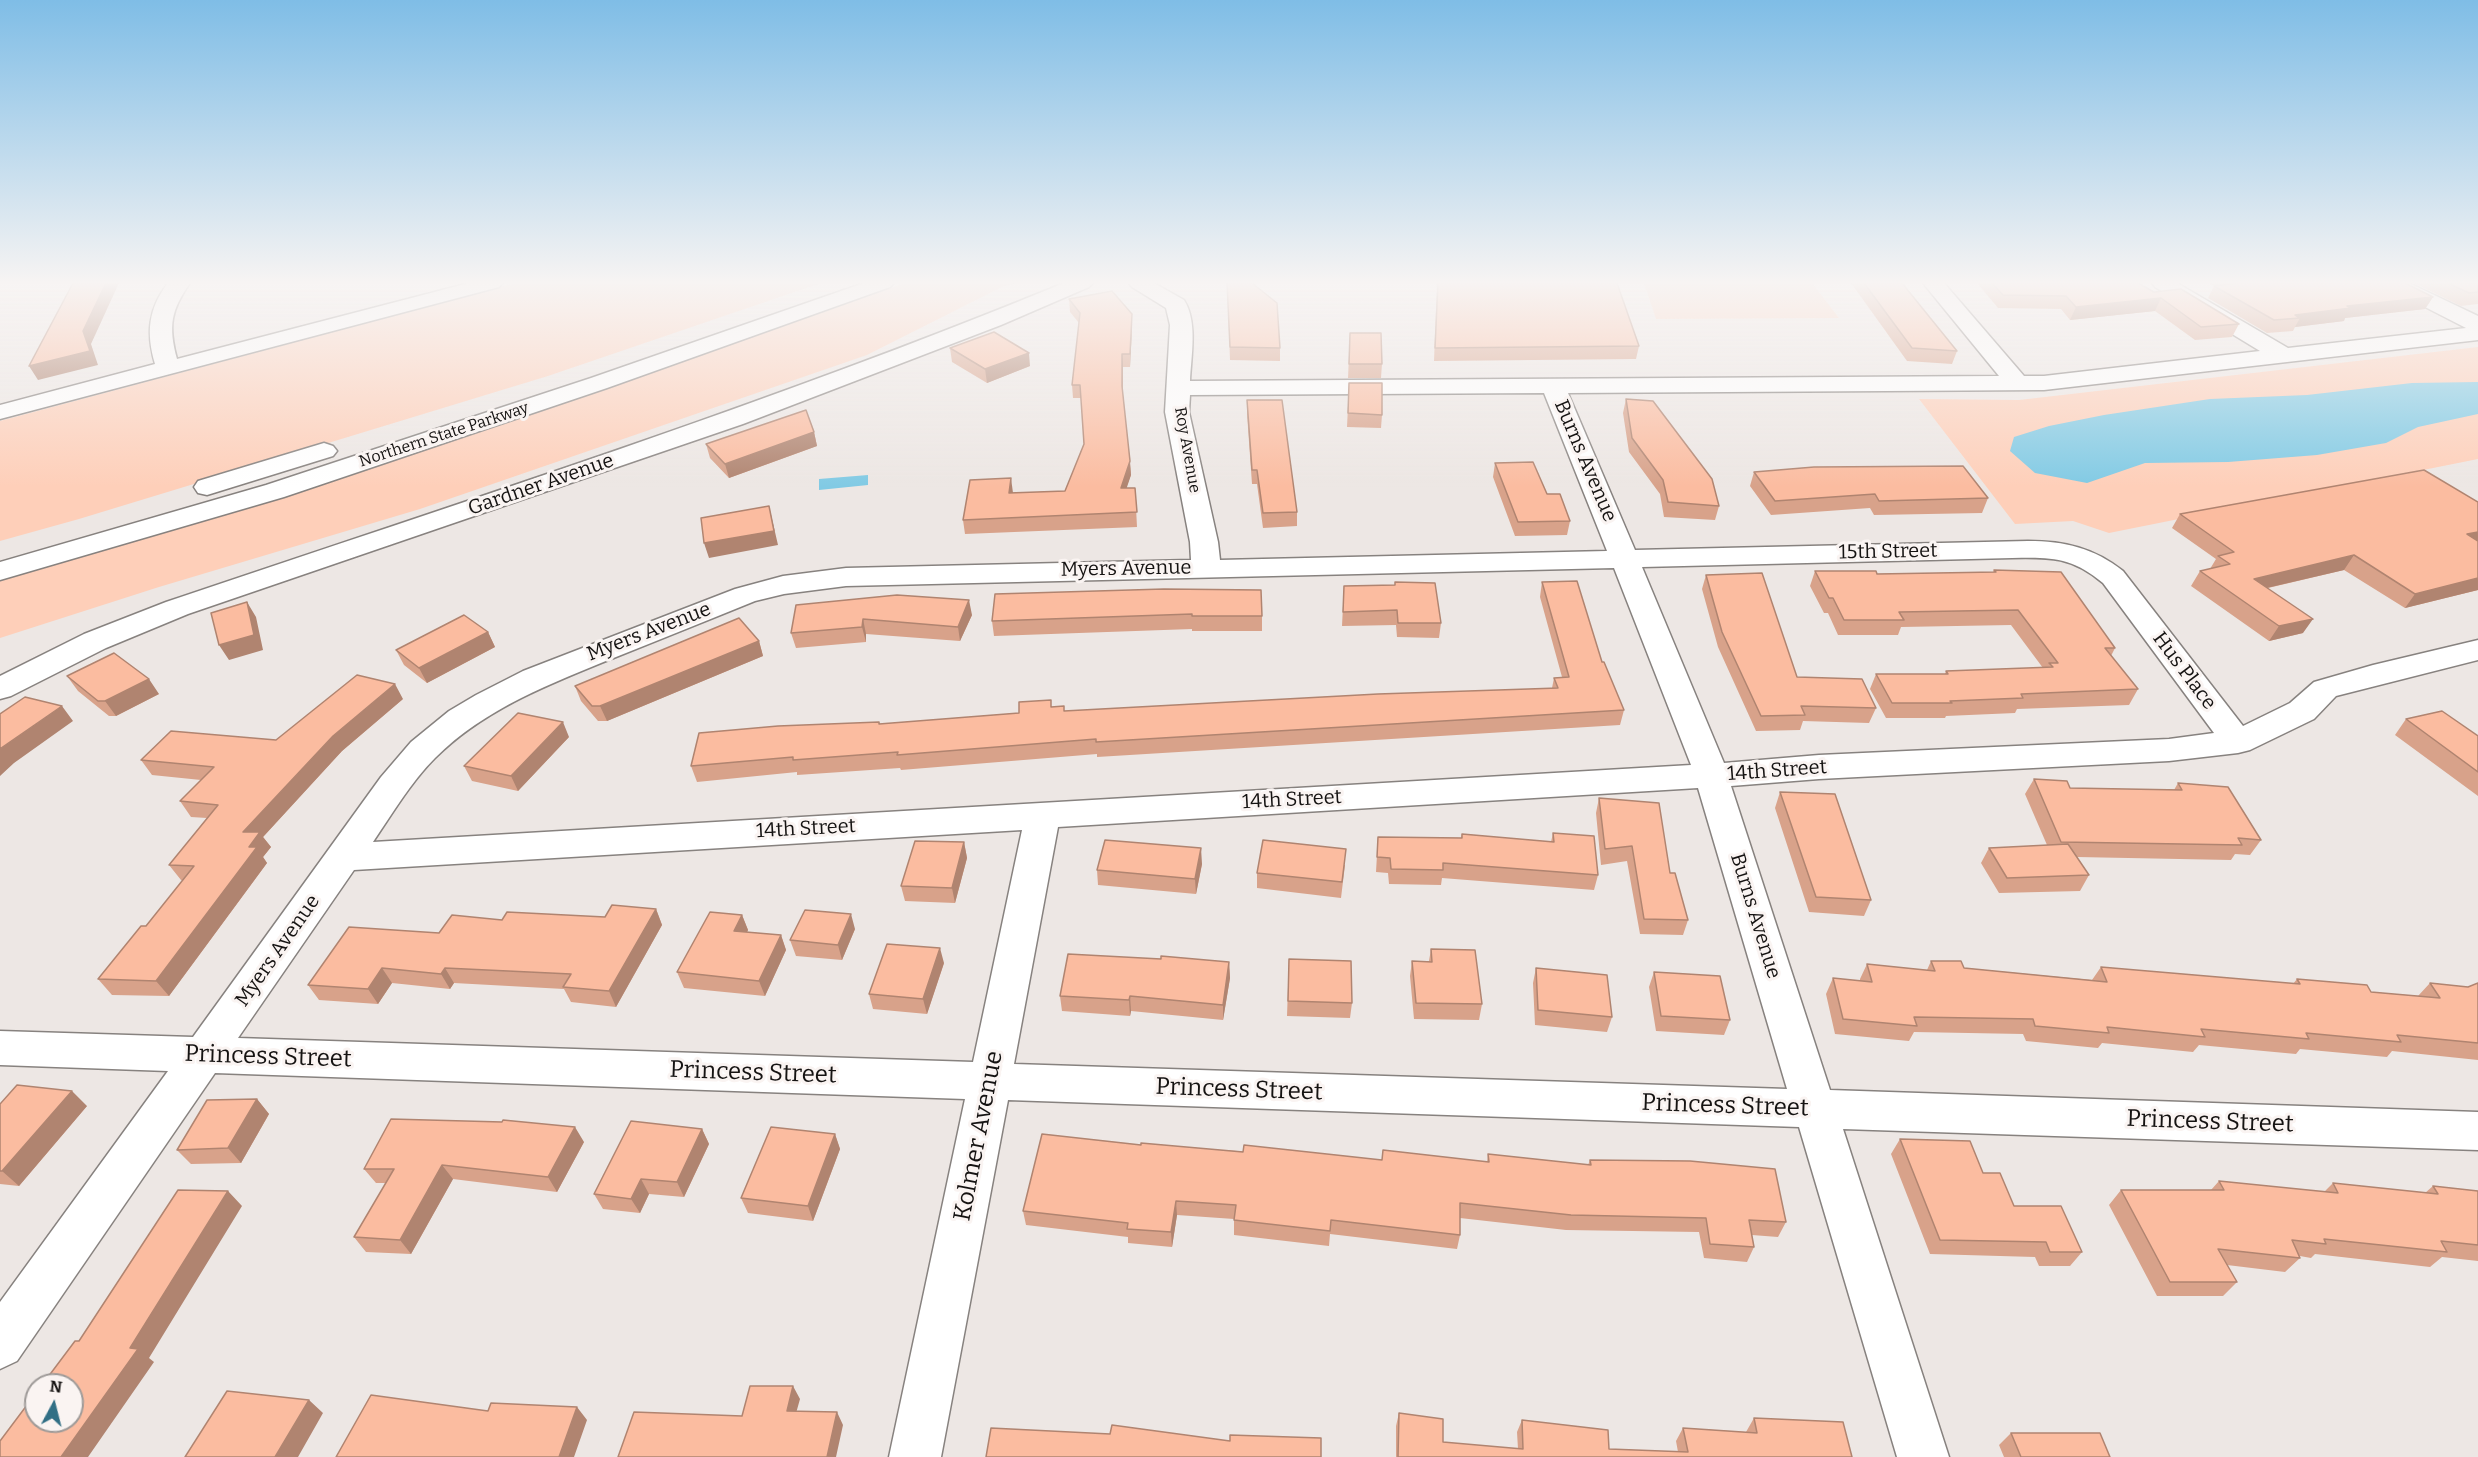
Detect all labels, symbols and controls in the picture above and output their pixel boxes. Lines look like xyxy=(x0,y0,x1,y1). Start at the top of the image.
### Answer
street label: Burns Avenue xyxy=(1549,396,1621,526)
street label: Northern State Parkway xyxy=(357,398,531,472)
street label: Roy Avenue xyxy=(1170,406,1204,494)
street label: Gardner Avenue xyxy=(465,449,617,521)
street label: 15th Street xyxy=(1838,539,1938,565)
street label: Myers Avenue xyxy=(1060,556,1192,582)
street label: Myers Avenue xyxy=(584,597,714,667)
street label: Hus Place xyxy=(2147,628,2221,714)
street label: 14th Street xyxy=(1726,756,1828,786)
street label: 14th Street xyxy=(1242,785,1342,815)
street label: 14th Street xyxy=(756,814,856,844)
street label: Burns Avenue xyxy=(1725,850,1785,982)
street label: Myers Avenue xyxy=(231,891,325,1011)
street label: Princess Street xyxy=(184,1040,352,1074)
street label: Kolmer Avenue xyxy=(948,1049,1010,1223)
street label: Princess Street xyxy=(669,1056,837,1090)
street label: Princess Street xyxy=(1155,1073,1323,1107)
street label: Princess Street xyxy=(1641,1089,1809,1123)
street label: Princess Street xyxy=(2126,1105,2294,1139)
north arrow xyxy=(24,1373,84,1433)
text: N xyxy=(49,1376,63,1397)

